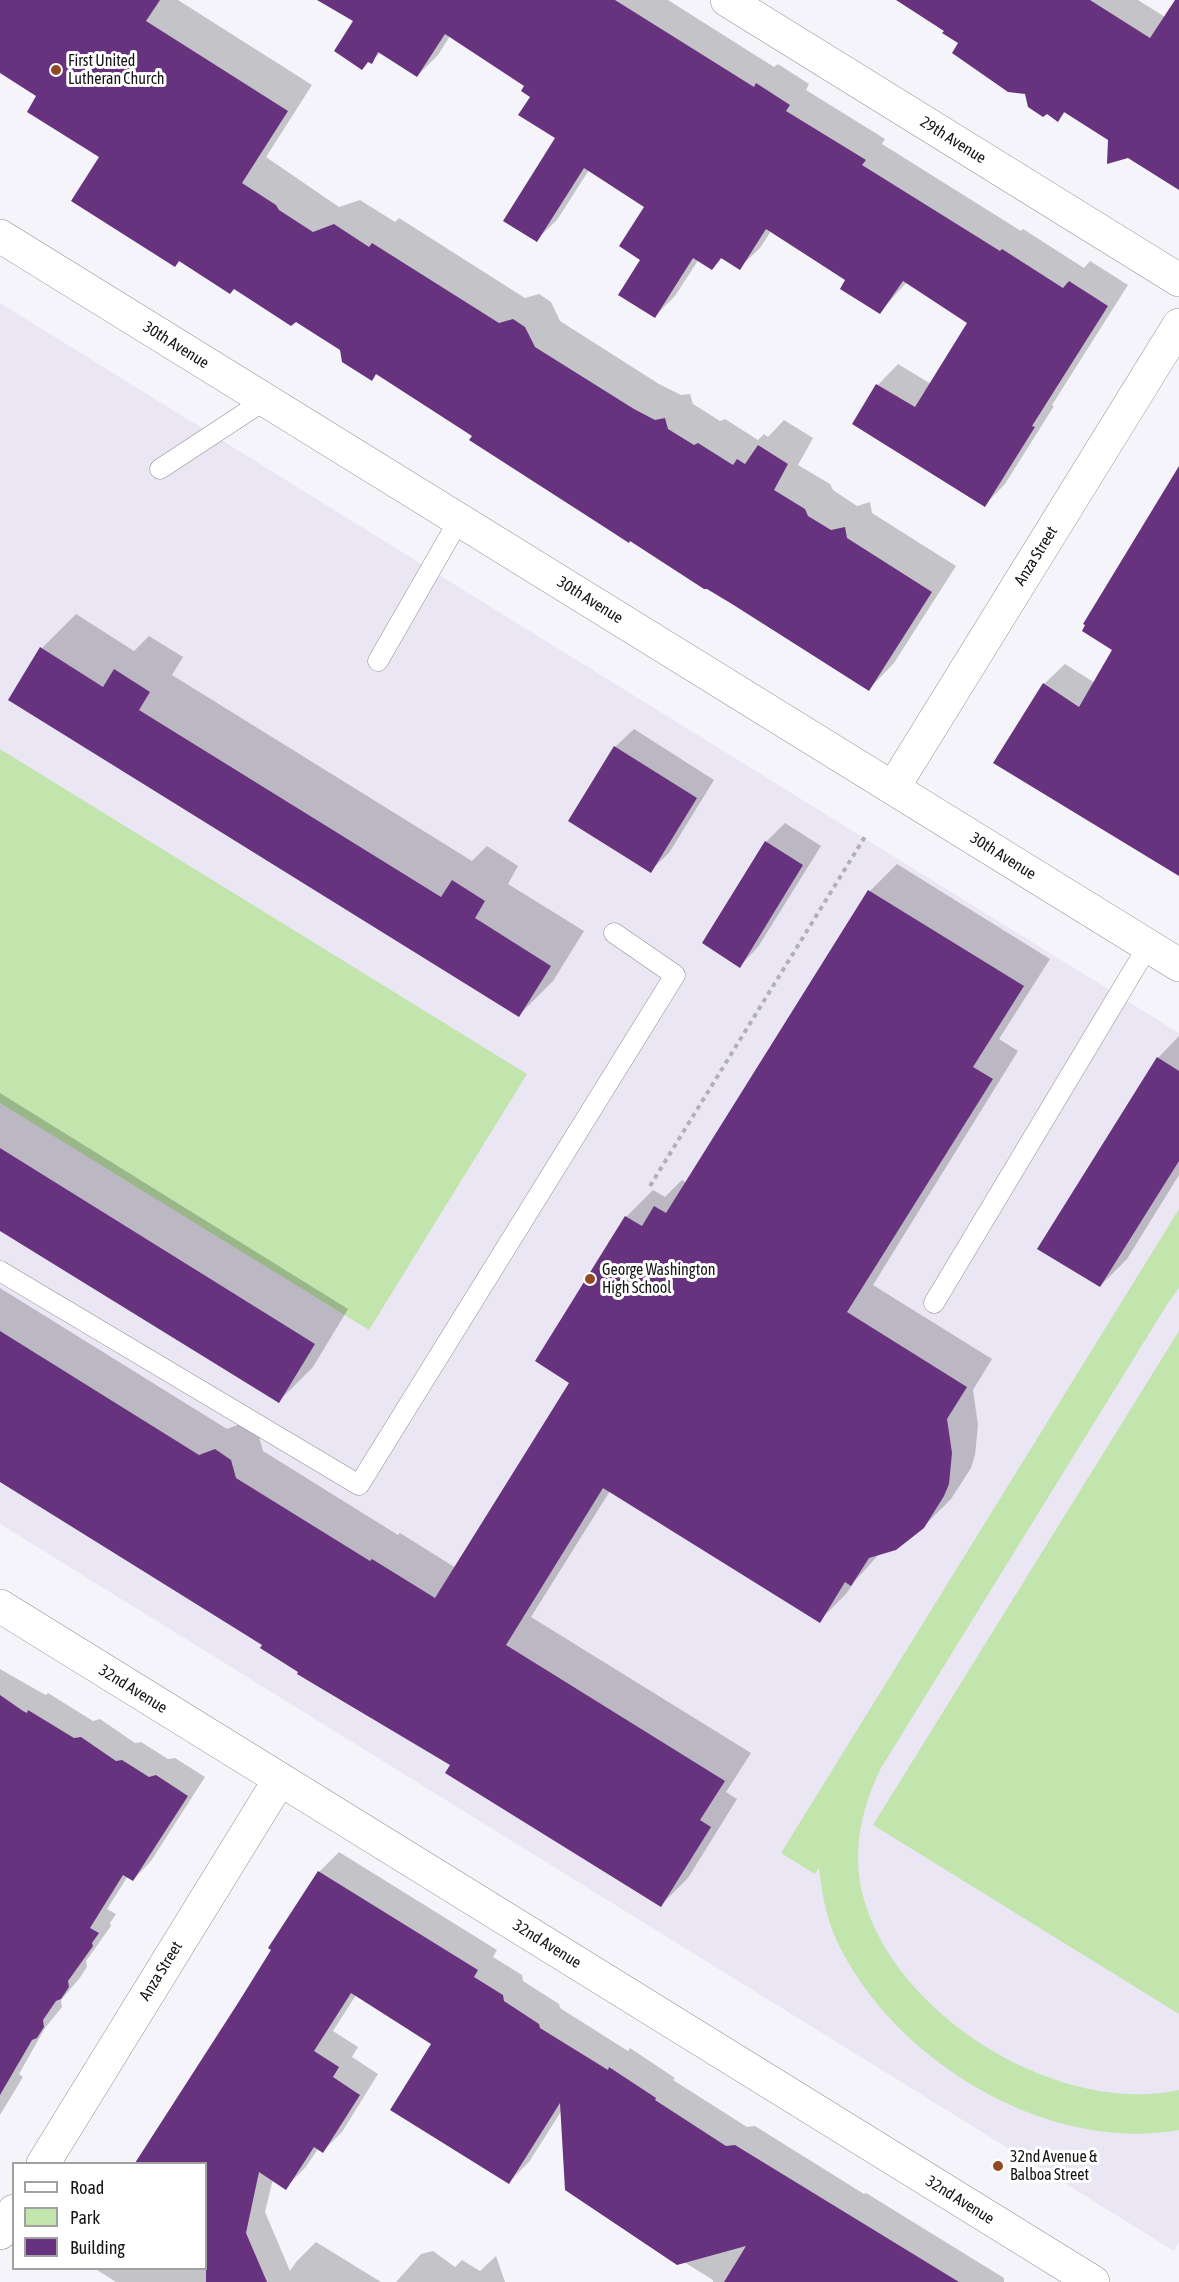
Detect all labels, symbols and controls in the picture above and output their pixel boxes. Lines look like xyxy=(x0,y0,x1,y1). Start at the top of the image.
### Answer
place label: First United Lutheran Church xyxy=(68,51,164,89)
marker: First United Lutheran Church xyxy=(49,63,63,77)
street label: 29th Avenue xyxy=(917,112,989,168)
street label: 30th Avenue xyxy=(140,317,212,373)
street label: Anza Street xyxy=(1010,523,1062,589)
street label: 30th Avenue xyxy=(554,572,626,628)
street label: 30th Avenue xyxy=(967,828,1039,884)
place label: George Washington High School xyxy=(602,1260,715,1298)
marker: George Washington High School xyxy=(583,1272,597,1286)
street label: 32nd Avenue xyxy=(95,1660,171,1718)
street label: 32nd Avenue xyxy=(509,1915,585,1973)
street label: Anza Street xyxy=(135,1938,187,2004)
place label: 32nd Avenue & Balboa Street xyxy=(1010,2147,1097,2185)
marker: 32nd Avenue & Balboa Street xyxy=(991,2159,1005,2173)
legend xyxy=(12,2162,207,2270)
street label: 32nd Avenue xyxy=(922,2171,998,2229)
text: Road xyxy=(70,2177,104,2198)
text: Park xyxy=(70,2207,100,2228)
text: Building xyxy=(70,2237,125,2258)

